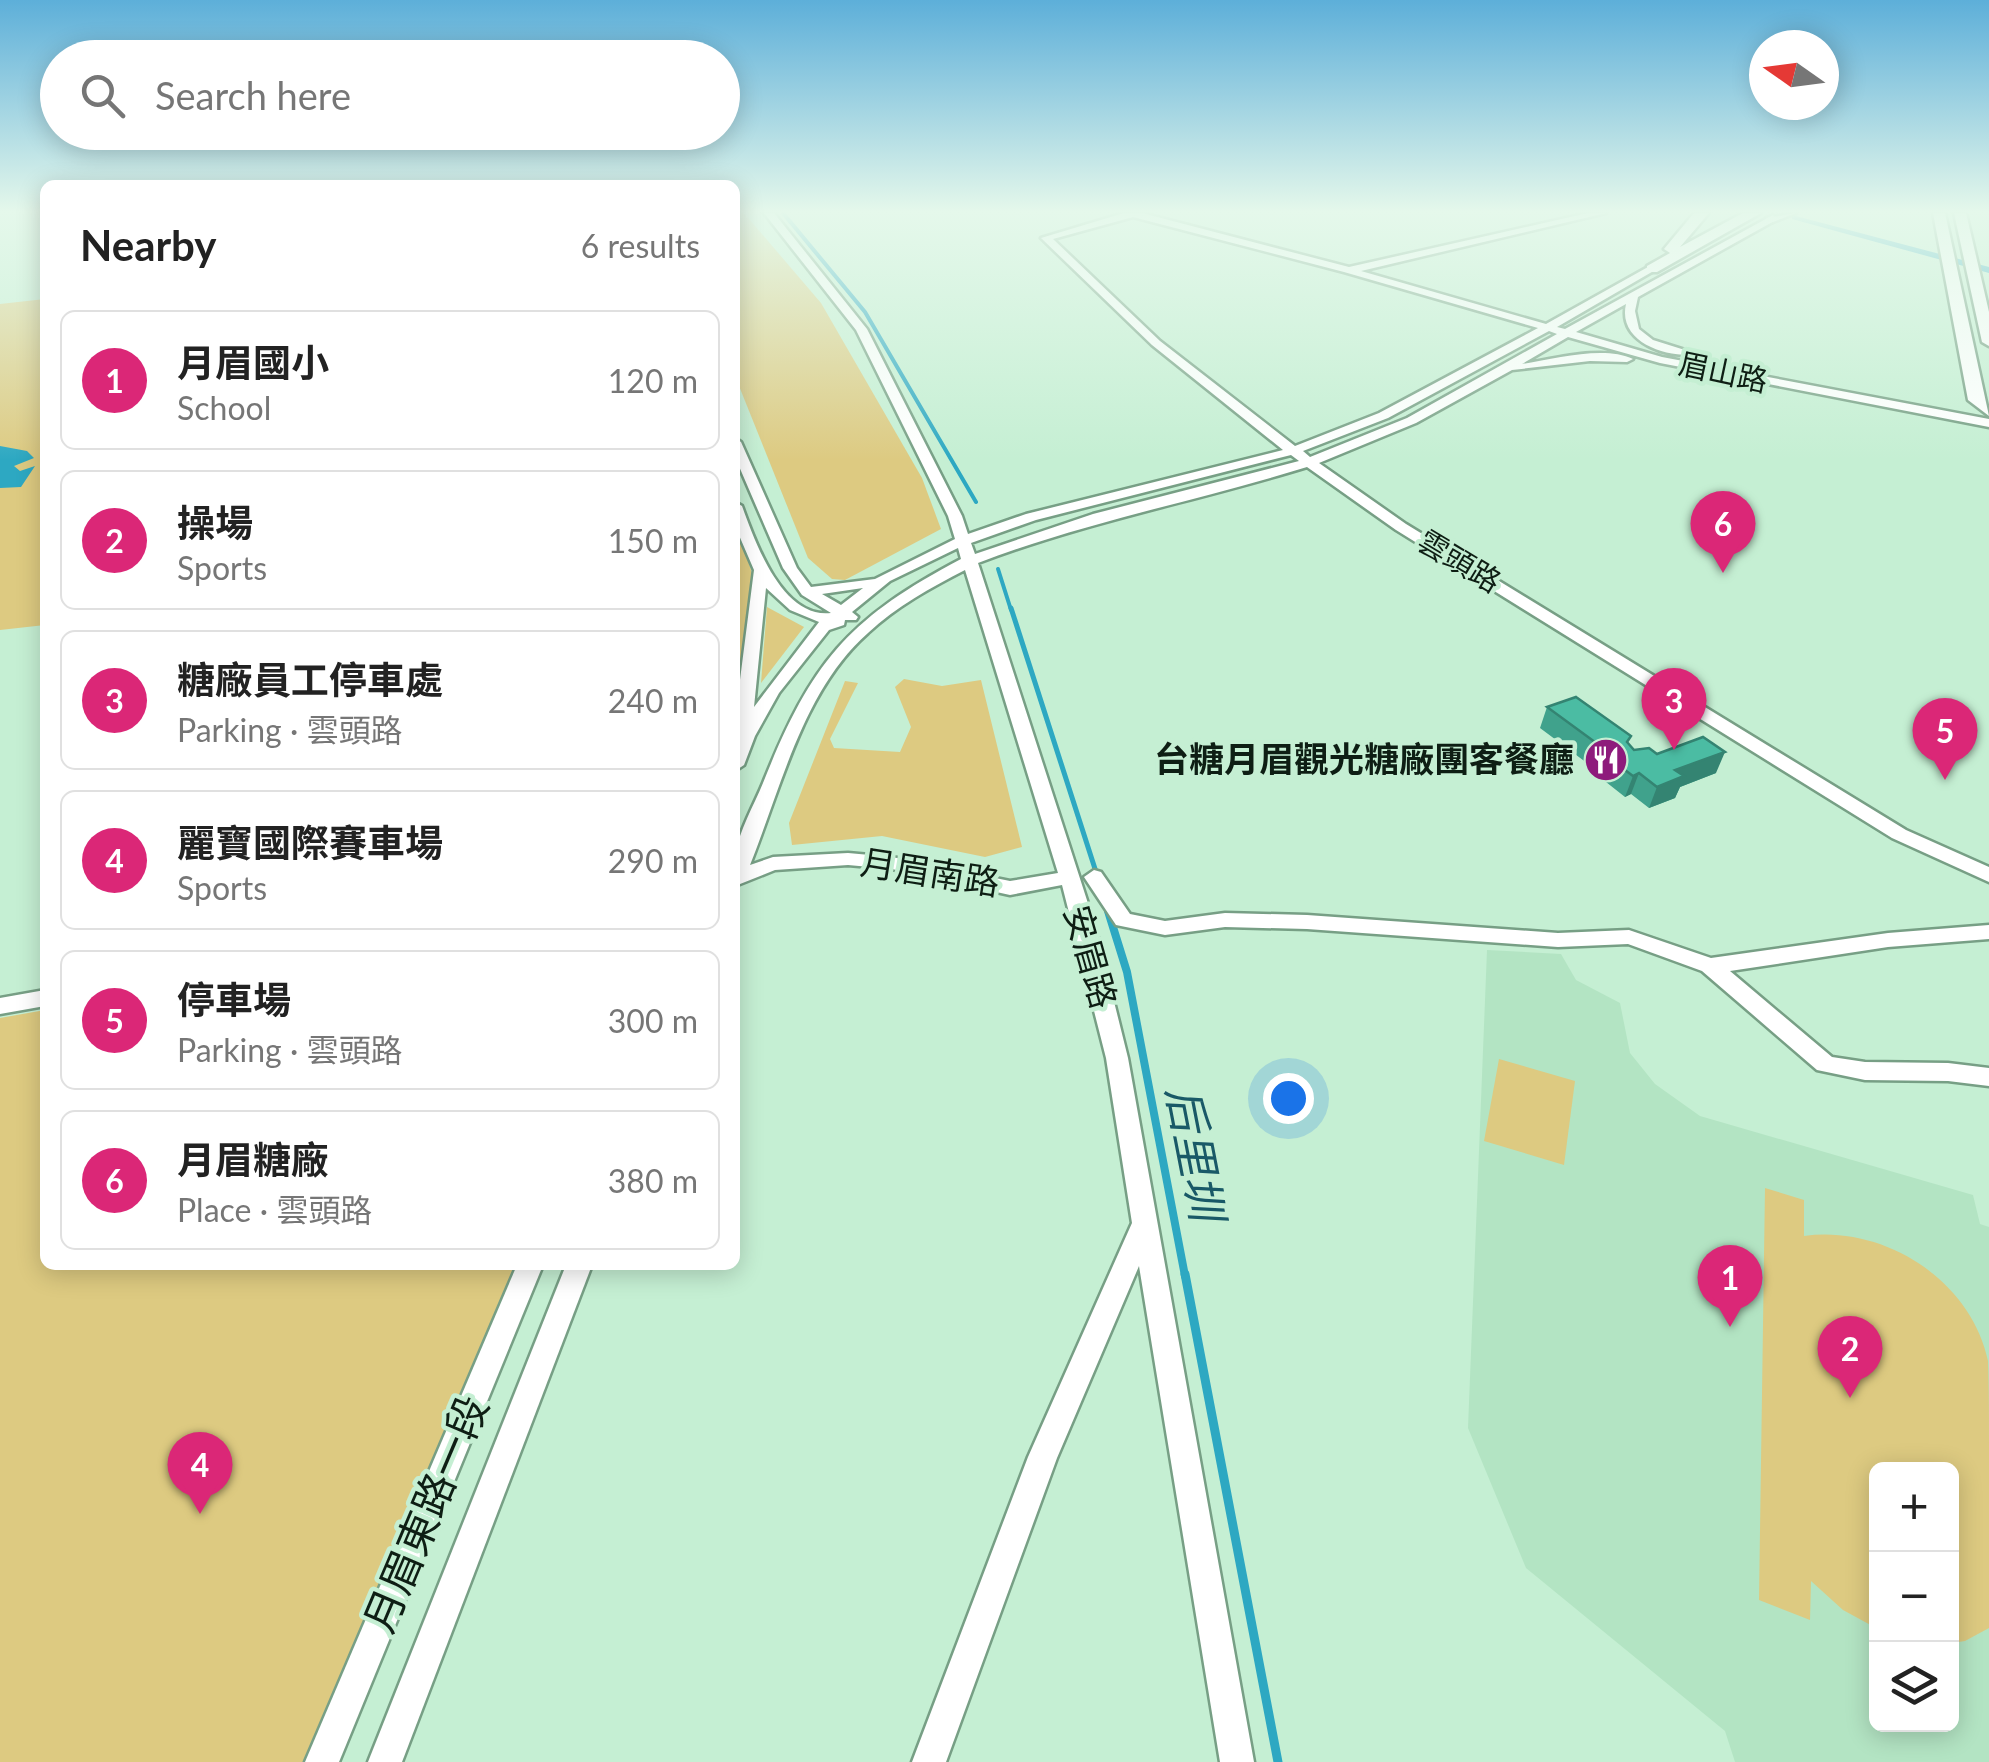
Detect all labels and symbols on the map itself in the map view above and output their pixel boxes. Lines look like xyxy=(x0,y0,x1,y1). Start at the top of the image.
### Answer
north arrow xyxy=(1749,30,1839,120)
street label: 眉山路 xyxy=(1676,344,1771,398)
pin: 6 xyxy=(1690,490,1756,573)
street label: 雲頭路 xyxy=(1412,522,1508,599)
pin: 3 xyxy=(1642,668,1706,750)
pin: 5 xyxy=(1912,698,1978,780)
place label: 台糖月眉觀光糖廠團客餐廳 xyxy=(1154,737,1574,779)
restaurant icon: 台糖月眉觀光糖廠團客餐廳 xyxy=(1583,737,1629,783)
street label: 月眉南路 xyxy=(858,839,1003,903)
street label: 安眉路 xyxy=(1057,900,1127,1013)
your location xyxy=(1263,1073,1314,1124)
water label: 后里圳 xyxy=(1157,1081,1237,1230)
pin: 1 xyxy=(1698,1244,1762,1327)
pin: 2 xyxy=(1818,1316,1882,1398)
street label: 月眉東路一段 xyxy=(353,1388,497,1639)
pin: 4 xyxy=(168,1432,232,1514)

